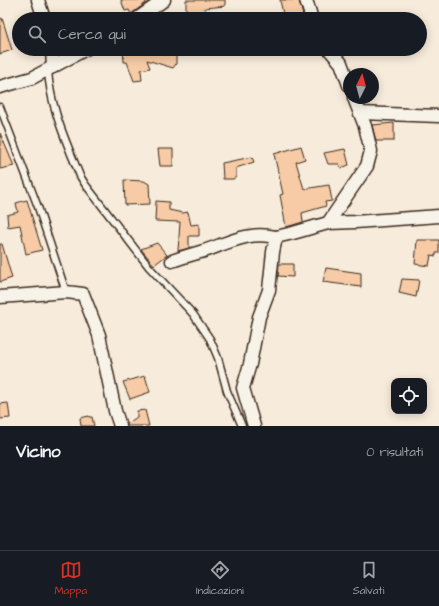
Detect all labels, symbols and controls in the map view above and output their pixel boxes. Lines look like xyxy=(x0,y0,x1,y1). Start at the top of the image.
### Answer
search box xyxy=(12,12,427,56)
icon: search xyxy=(26,23,48,45)
text: Cerca qui xyxy=(58,24,126,45)
north arrow xyxy=(343,68,379,104)
map controls xyxy=(391,378,427,414)
button: locate xyxy=(391,378,427,414)
text: Vicino xyxy=(16,440,61,464)
text: 0 risultati xyxy=(366,443,423,461)
tab: Mappa xyxy=(55,559,87,598)
tab: Indicazioni xyxy=(196,559,244,598)
tab: Salvati xyxy=(353,559,384,598)

